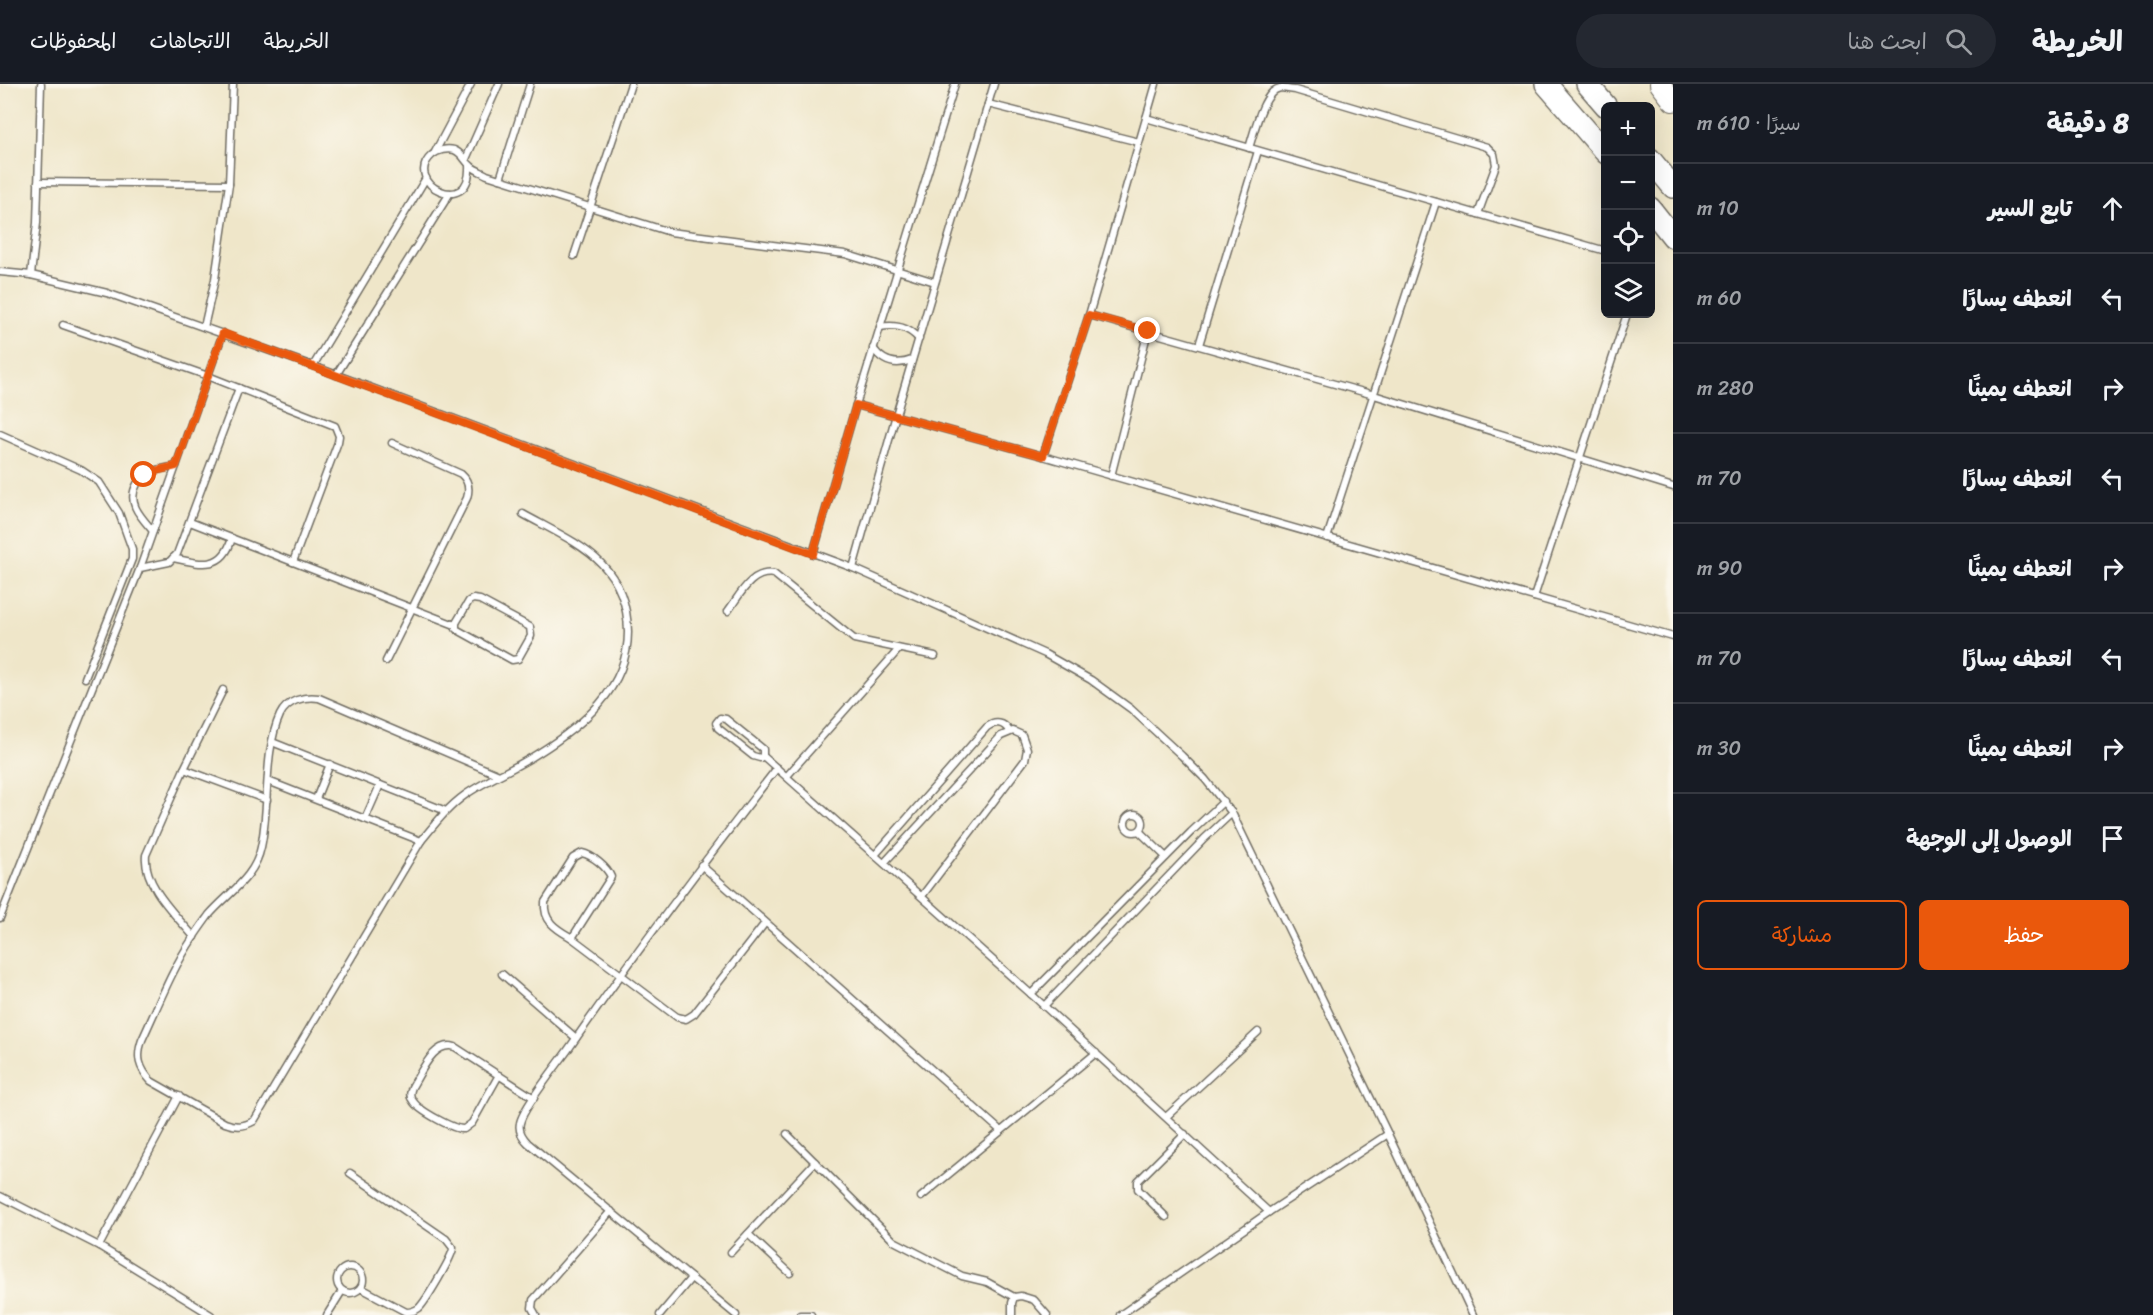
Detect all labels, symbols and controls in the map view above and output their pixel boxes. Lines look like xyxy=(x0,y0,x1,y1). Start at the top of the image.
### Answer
search box xyxy=(1576,14,1996,68)
text: الخريطة xyxy=(2032,17,2123,66)
text: المحفوظات xyxy=(30,22,116,60)
text: الاتجاهات xyxy=(149,22,231,60)
text: الخريطة xyxy=(264,22,329,60)
text: ابحث هنا xyxy=(1848,22,1927,61)
icon: search xyxy=(1942,25,1975,58)
text: 8 دقيقة xyxy=(2047,100,2129,146)
map controls xyxy=(1601,102,1655,318)
button: + xyxy=(1601,102,1655,156)
text: سيرًا · 610 m xyxy=(1697,106,1801,141)
button: − xyxy=(1601,156,1655,210)
text: تابع السير xyxy=(1988,189,2072,228)
text: 10 m xyxy=(1697,191,1739,226)
icon: ahead xyxy=(2096,192,2129,225)
button: locate xyxy=(1601,210,1655,264)
button: layers xyxy=(1601,264,1655,318)
text: انعطف يسارًا xyxy=(1962,279,2072,318)
text: 60 m xyxy=(1697,281,1742,316)
icon: left xyxy=(2096,282,2129,315)
route end xyxy=(1134,317,1160,343)
text: انعطف يمينًا xyxy=(1968,369,2072,408)
text: 280 m xyxy=(1697,371,1754,406)
icon: right xyxy=(2096,372,2129,405)
text: انعطف يسارًا xyxy=(1962,459,2072,498)
route start xyxy=(130,461,156,487)
text: 70 m xyxy=(1697,461,1742,496)
icon: left xyxy=(2096,462,2129,495)
text: انعطف يمينًا xyxy=(1968,549,2072,588)
text: 90 m xyxy=(1697,551,1743,586)
icon: right xyxy=(2096,552,2129,585)
text: انعطف يسارًا xyxy=(1962,639,2072,678)
text: 70 m xyxy=(1697,641,1742,676)
icon: left xyxy=(2096,642,2129,675)
text: انعطف يمينًا xyxy=(1968,729,2072,768)
text: 30 m xyxy=(1697,731,1741,766)
icon: right xyxy=(2096,732,2129,765)
text: الوصول إلى الوجهة xyxy=(1906,819,2072,858)
icon: arrive xyxy=(2096,822,2129,855)
button: مشاركة xyxy=(1697,900,1907,970)
button: حفظ xyxy=(1919,900,2129,970)

